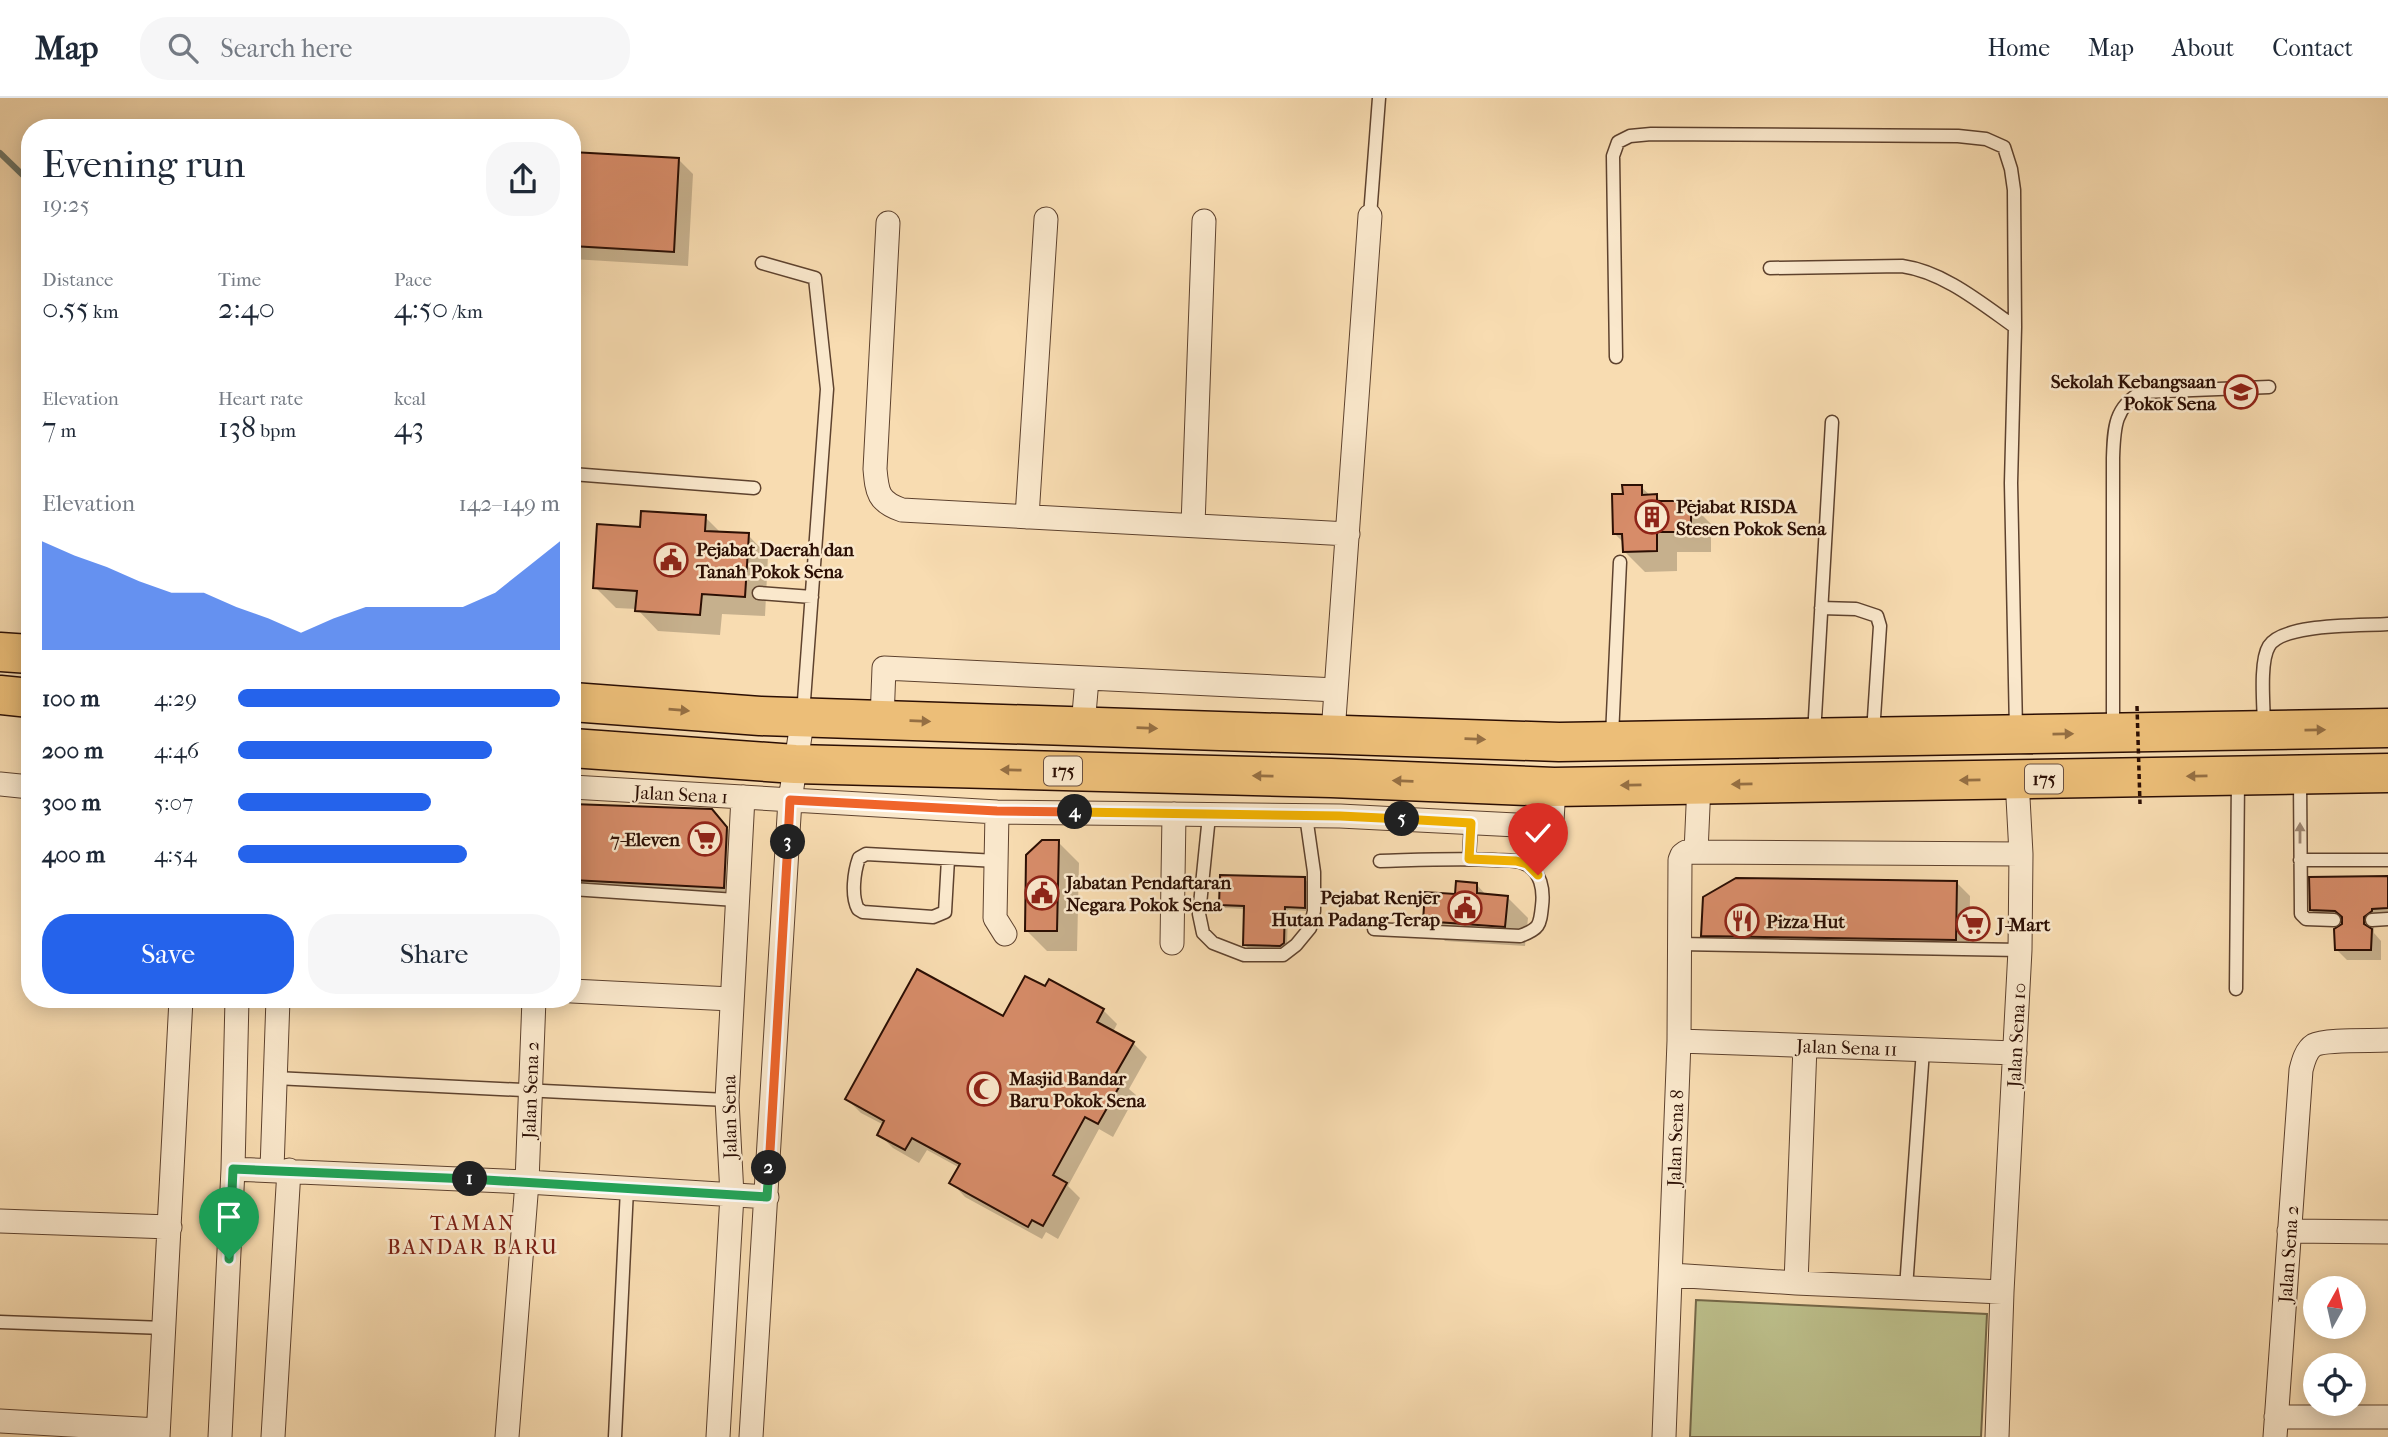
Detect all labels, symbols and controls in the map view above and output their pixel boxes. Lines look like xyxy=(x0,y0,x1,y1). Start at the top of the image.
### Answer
search box xyxy=(140,17,630,80)
text: Map xyxy=(35,29,98,68)
icon: search xyxy=(164,29,202,67)
text: Search here xyxy=(220,33,352,64)
text: Home xyxy=(1988,34,2050,62)
text: Map xyxy=(2088,34,2134,62)
text: About xyxy=(2172,34,2234,62)
text: Contact xyxy=(2272,34,2353,62)
text: Evening run xyxy=(42,142,245,187)
button: share xyxy=(486,142,560,216)
text: 19:25 xyxy=(42,191,90,218)
text: Distance xyxy=(42,269,113,291)
text: Time xyxy=(218,269,261,291)
text: Pace xyxy=(394,269,432,291)
text: 0.55 xyxy=(42,291,89,326)
text: 2:40 xyxy=(218,291,275,326)
text: 4:50 xyxy=(394,291,448,326)
text: km xyxy=(89,301,119,323)
text: /km xyxy=(448,301,483,323)
place label: Sekolah Kebangsaan Pokok Sena xyxy=(2051,371,2217,415)
school or university icon: Sekolah Kebangsaan Pokok Sena xyxy=(2222,373,2260,411)
text: Elevation xyxy=(42,388,119,410)
text: Heart rate xyxy=(218,388,303,410)
text: kcal xyxy=(394,388,426,410)
text: 7 xyxy=(42,410,56,445)
text: 138 xyxy=(218,410,256,445)
text: 43 xyxy=(394,410,424,445)
text: m xyxy=(56,420,76,442)
text: bpm xyxy=(256,420,296,442)
text: Elevation xyxy=(42,490,135,517)
text: 142–149 m xyxy=(458,490,560,517)
place label: Pejabat RISDA Stesen Pokok Sena xyxy=(1676,496,1827,540)
building icon: Pejabat RISDA Stesen Pokok Sena xyxy=(1633,498,1671,536)
place label: Pejabat Daerah dan Tanah Pokok Sena xyxy=(695,539,855,583)
public building icon: Pejabat Daerah dan Tanah Pokok Sena xyxy=(652,541,690,579)
text: 100 m xyxy=(42,685,100,712)
text: 4:29 xyxy=(154,685,197,712)
one-way arrow xyxy=(668,705,690,716)
one-way arrow xyxy=(909,715,931,726)
one-way arrow xyxy=(1137,722,1159,733)
one-way arrow xyxy=(2304,724,2326,735)
one-way arrow xyxy=(2052,728,2074,740)
one-way arrow xyxy=(1464,733,1486,744)
text: 200 m xyxy=(42,737,103,764)
text: 4:46 xyxy=(154,737,199,764)
road number: 175 xyxy=(1044,756,1082,786)
one-way arrow xyxy=(1000,764,1022,775)
road number: 175 xyxy=(2025,764,2063,794)
one-way arrow xyxy=(1252,770,1274,782)
one-way arrow xyxy=(2186,770,2208,782)
one-way arrow xyxy=(1959,774,1981,786)
one-way arrow xyxy=(1392,775,1414,786)
one-way arrow xyxy=(1731,778,1753,789)
one-way arrow xyxy=(1620,780,1642,791)
street label: Jalan Sena 1 xyxy=(631,781,729,808)
text: 300 m xyxy=(42,789,101,816)
text: 5:07 xyxy=(154,789,193,816)
pin: 4 xyxy=(1058,794,1092,830)
text: 4 xyxy=(1069,800,1080,822)
pin: 5 xyxy=(1384,802,1420,836)
pin xyxy=(1508,803,1568,875)
text: 5 xyxy=(1397,807,1406,829)
icon: check xyxy=(1519,814,1557,852)
supermarket icon: 7-Eleven xyxy=(686,820,724,858)
one-way arrow xyxy=(2294,821,2306,843)
pin: 3 xyxy=(770,824,806,860)
place label: 7-Eleven xyxy=(609,829,681,851)
text: 3 xyxy=(784,830,791,852)
text: 400 m xyxy=(42,841,105,868)
text: 4:54 xyxy=(154,841,197,868)
place label: Jabatan Pendaftaran Negara Pokok Sena xyxy=(1064,872,1232,916)
public building icon: Jabatan Pendaftaran Negara Pokok Sena xyxy=(1023,874,1061,912)
place label: Pejabat Renjer Hutan Padang Terap xyxy=(1272,887,1441,931)
public building icon: Pejabat Renjer Hutan Padang Terap xyxy=(1446,889,1484,927)
restaurant icon: Pizza Hut xyxy=(1723,902,1761,940)
supermarket icon: J-Mart xyxy=(1954,905,1992,943)
place label: Pizza Hut xyxy=(1766,911,1845,933)
button: Save xyxy=(42,914,294,994)
button: Share xyxy=(308,914,560,994)
place label: J-Mart xyxy=(1995,914,2050,936)
street label: Jalan Sena 10 xyxy=(2003,982,2031,1090)
street label: Jalan Sena 11 xyxy=(1794,1035,1898,1061)
street label: Jalan Sena 2 xyxy=(518,1041,544,1141)
place label: Masjid Bandar Baru Pokok Sena xyxy=(1008,1068,1147,1112)
mosque icon: Masjid Bandar Baru Pokok Sena xyxy=(965,1070,1003,1108)
street label: Jalan Sena xyxy=(718,1075,742,1161)
street label: Jalan Sena 8 xyxy=(1663,1089,1689,1189)
pin: 2 xyxy=(752,1150,786,1186)
text: 2 xyxy=(764,1156,773,1178)
pin: 1 xyxy=(452,1162,488,1196)
text: 1 xyxy=(466,1167,473,1189)
pin xyxy=(199,1187,259,1259)
icon: arrive xyxy=(210,1198,248,1236)
street label: Jalan Sena 2 xyxy=(2274,1204,2303,1305)
district label: TAMAN BANDAR BARU xyxy=(387,1211,559,1259)
north arrow xyxy=(2303,1276,2366,1339)
map controls xyxy=(2303,1276,2366,1416)
button: locate xyxy=(2303,1353,2366,1416)

